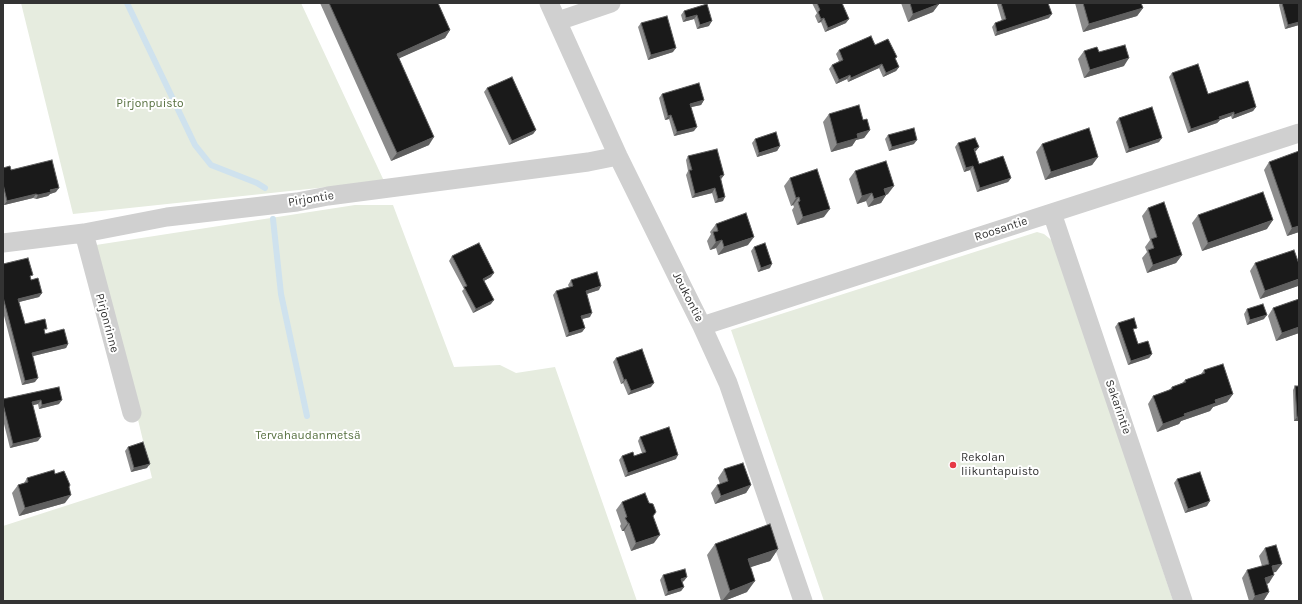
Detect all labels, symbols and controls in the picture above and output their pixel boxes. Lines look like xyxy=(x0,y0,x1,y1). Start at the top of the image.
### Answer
park label: Pirjonpuisto xyxy=(116,97,184,111)
street label: Pirjontie xyxy=(287,188,335,210)
street label: Roosantie xyxy=(973,214,1029,244)
street label: Joukontie xyxy=(669,270,707,324)
street label: Pirjonrinne xyxy=(92,292,122,354)
street label: Sakarintie xyxy=(1102,378,1134,436)
park label: Tervahaudanmetsä xyxy=(255,429,361,443)
place label: Rekolan liikuntapuisto xyxy=(961,451,1039,479)
marker: Rekolan liikuntapuisto xyxy=(948,460,958,470)

